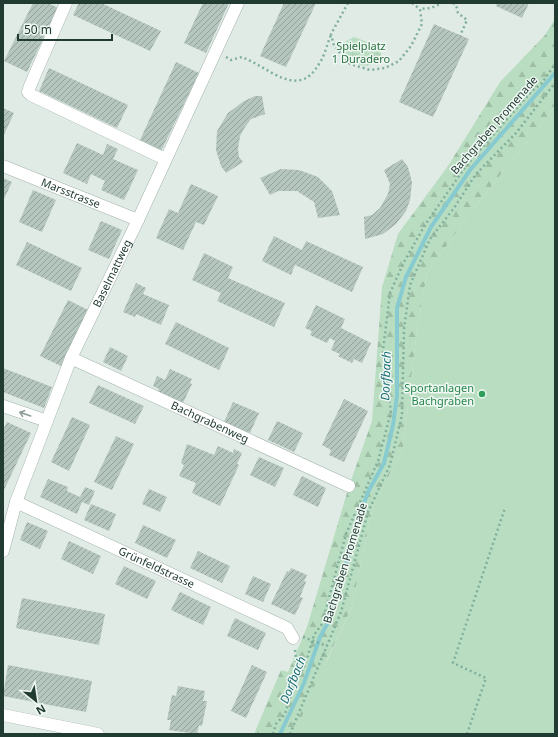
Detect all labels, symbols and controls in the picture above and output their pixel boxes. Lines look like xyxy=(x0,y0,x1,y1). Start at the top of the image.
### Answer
scale bar xyxy=(18,16,112,42)
text: 50 m xyxy=(24,21,52,38)
park label: Spielplatz 1 Duradero xyxy=(332,38,391,66)
street label: Bachgraben Promenade xyxy=(447,72,540,177)
street label: Marsstrasse xyxy=(39,174,103,211)
street label: Baselmattweg xyxy=(89,237,135,310)
water label: Dorfbach xyxy=(376,351,395,401)
place label: Sportanlagen Bachgraben xyxy=(404,380,474,408)
marker: Sportanlagen Bachgraben xyxy=(477,389,487,399)
street label: Bachgrabenweg xyxy=(169,397,252,446)
one-way arrow xyxy=(19,409,31,417)
street label: Bachgraben Promenade xyxy=(319,501,370,625)
street label: Grünfeldstrasse xyxy=(116,543,197,591)
water label: Dorfbach xyxy=(275,654,310,706)
north arrow xyxy=(16,681,56,721)
text: N xyxy=(34,701,49,719)

